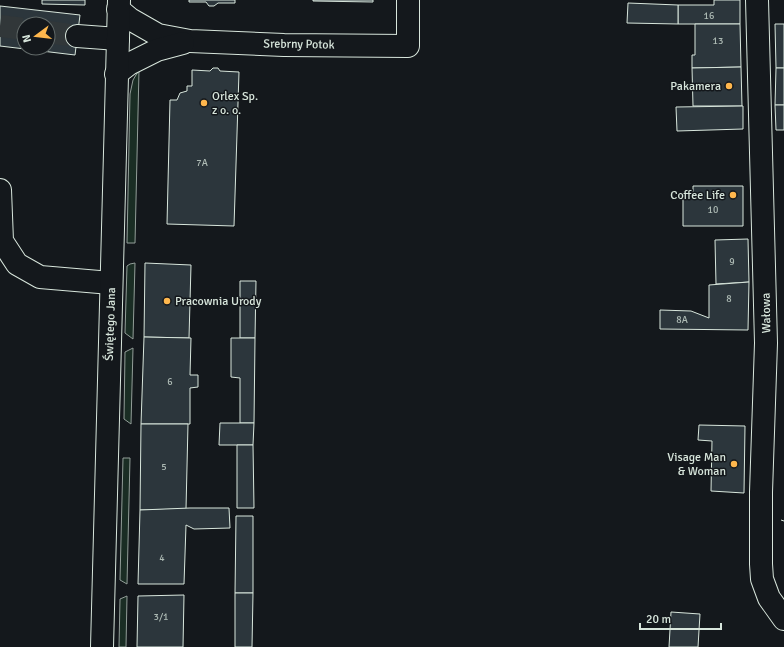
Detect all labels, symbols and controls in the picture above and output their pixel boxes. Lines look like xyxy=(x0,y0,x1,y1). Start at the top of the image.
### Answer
house number: 16 xyxy=(704,10,714,22)
north arrow xyxy=(16,16,56,56)
text: N xyxy=(20,33,34,44)
house number: 13 xyxy=(713,35,723,47)
street label: Srebrny Potok xyxy=(263,36,335,53)
place label: Pakamera xyxy=(670,79,721,94)
marker: Pakamera xyxy=(724,81,734,91)
place label: Orlex Sp. z o. o. xyxy=(212,89,258,118)
marker: Orlex Sp. z o. o. xyxy=(199,98,209,108)
house number: 7A xyxy=(196,157,208,169)
place label: Coffee Life xyxy=(670,188,725,203)
marker: Coffee Life xyxy=(728,190,738,200)
house number: 10 xyxy=(708,204,718,216)
house number: 9 xyxy=(729,256,735,268)
street label: Świętego Jana xyxy=(102,287,119,361)
house number: 8 xyxy=(726,293,732,305)
street label: Wałowa xyxy=(759,293,774,333)
place label: Pracownia Urody xyxy=(175,294,262,309)
marker: Pracownia Urody xyxy=(162,296,172,306)
house number: 8A xyxy=(676,314,688,326)
house number: 6 xyxy=(167,376,173,388)
place label: Visage Man & Woman xyxy=(667,450,726,479)
marker: Visage Man & Woman xyxy=(729,459,739,469)
house number: 5 xyxy=(161,461,167,473)
house number: 4 xyxy=(159,552,165,564)
scale bar xyxy=(640,605,721,631)
house number: 3/1 xyxy=(153,611,169,623)
text: 20 m xyxy=(646,612,671,627)

